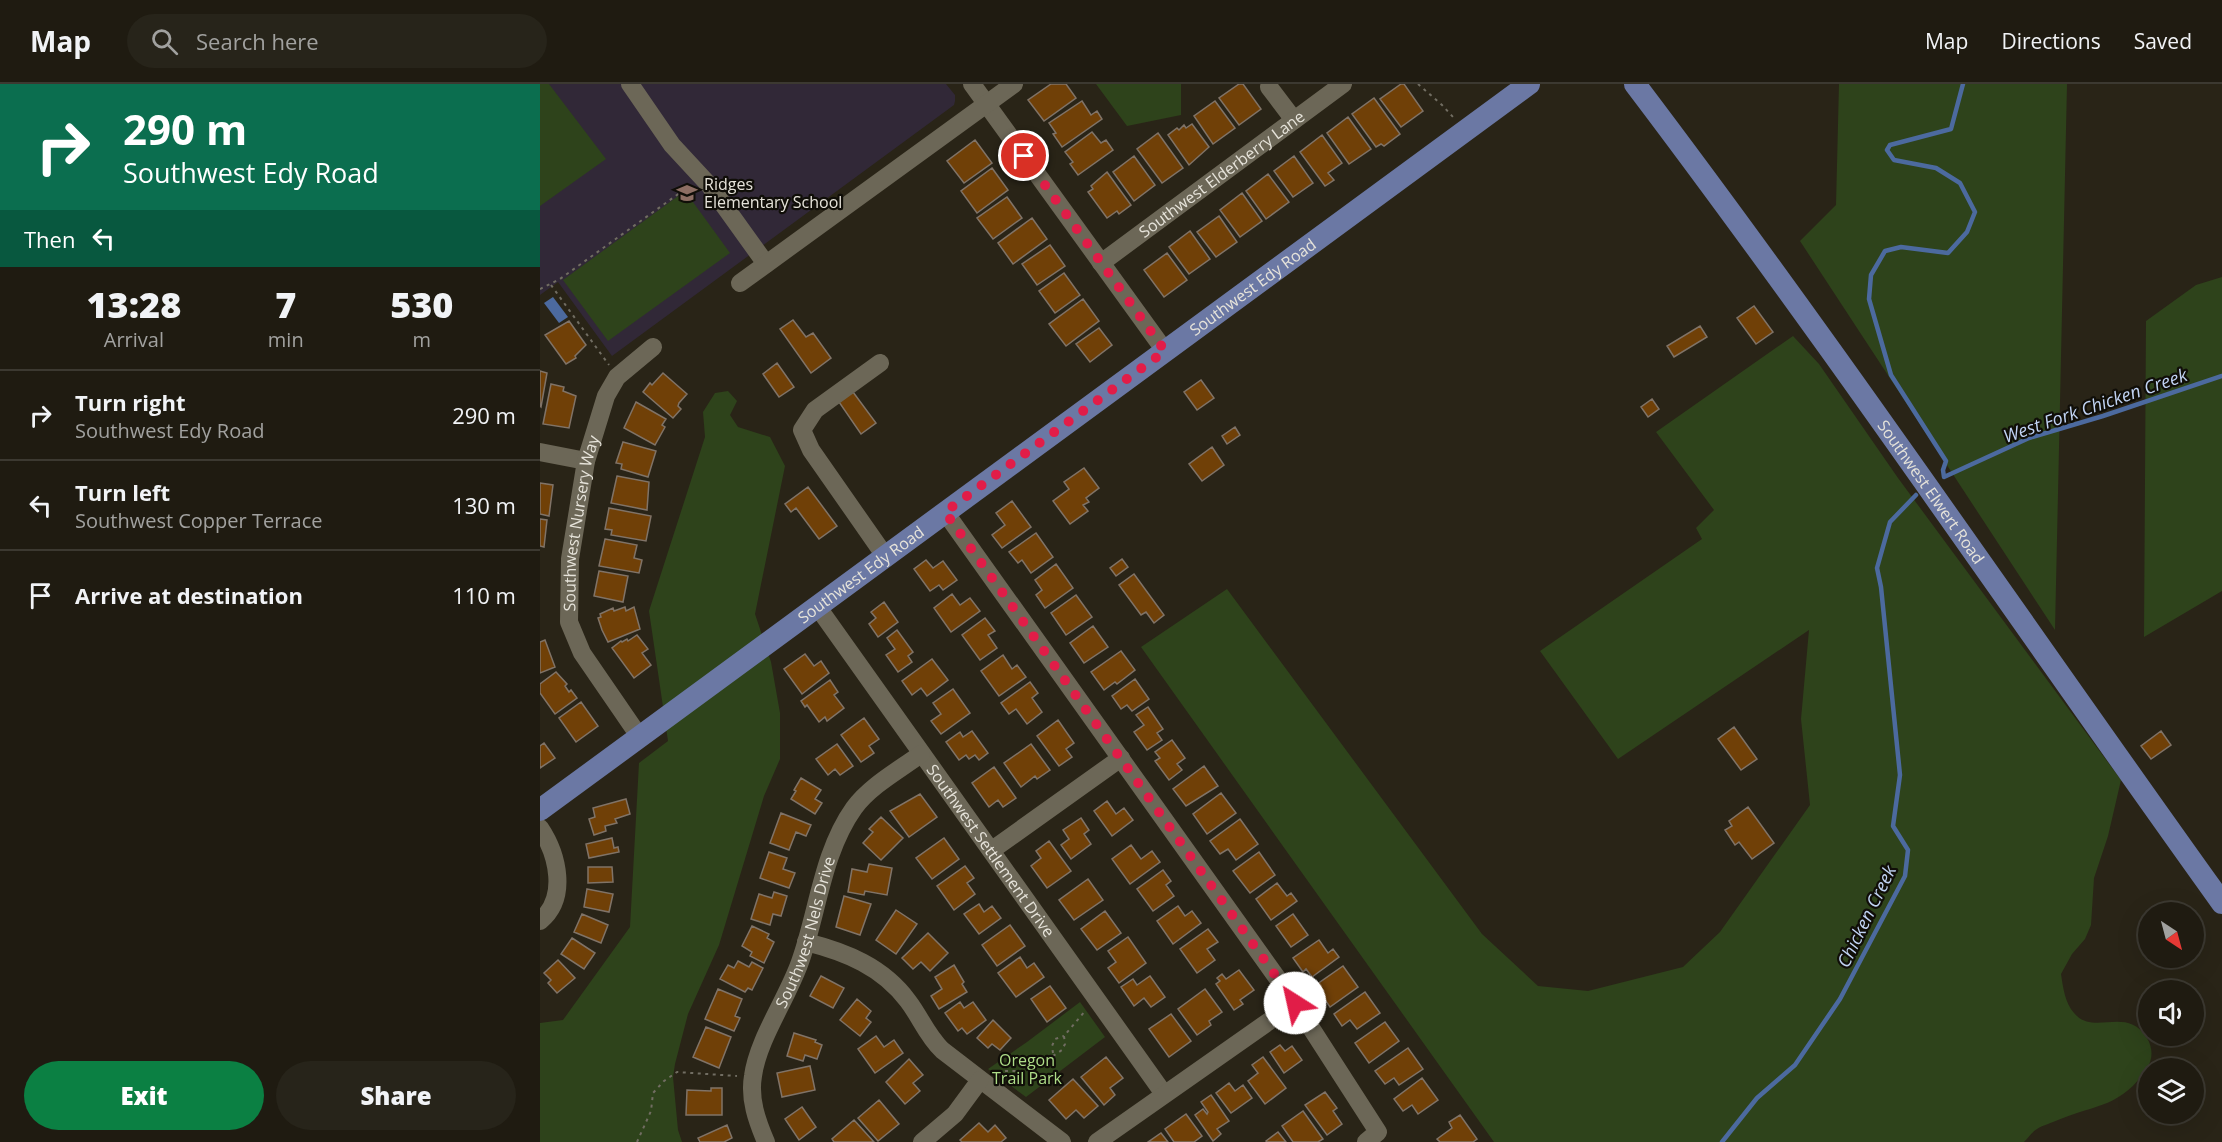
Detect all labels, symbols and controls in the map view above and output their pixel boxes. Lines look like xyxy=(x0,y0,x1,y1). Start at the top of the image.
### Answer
search box xyxy=(127,14,547,68)
text: Map xyxy=(30,22,91,60)
icon: search xyxy=(148,25,181,58)
text: Search here xyxy=(196,26,319,56)
text: Map xyxy=(1925,27,1968,55)
text: Directions xyxy=(2001,27,2101,55)
text: Saved xyxy=(2134,27,2192,55)
text: 290 m xyxy=(123,100,247,157)
street label: Southwest Elderberry Lane xyxy=(1134,105,1309,242)
icon: right xyxy=(24,108,102,186)
pin xyxy=(998,130,1049,181)
icon: arrive xyxy=(1007,139,1040,172)
text: Southwest Edy Road xyxy=(123,154,379,191)
place label: Ridges Elementary School xyxy=(704,173,842,213)
school or university icon: Ridges Elementary School xyxy=(675,181,699,205)
icon: left xyxy=(87,222,120,255)
text: Then xyxy=(24,224,75,254)
street label: Southwest Edy Road xyxy=(1185,233,1320,341)
text: 13:28 xyxy=(87,280,181,329)
text: 7 xyxy=(275,280,296,329)
text: 530 xyxy=(390,280,453,329)
text: Arrival xyxy=(104,326,164,353)
text: min xyxy=(268,326,304,353)
text: m xyxy=(413,326,431,353)
water label: West Fork Chicken Creek xyxy=(2000,362,2191,448)
text: Turn right xyxy=(75,387,186,417)
icon: right xyxy=(24,399,57,432)
text: 290 m xyxy=(452,400,516,430)
street label: Southwest Elwert Road xyxy=(1873,415,1990,568)
text: Southwest Edy Road xyxy=(75,417,265,444)
street label: Southwest Nursery Way xyxy=(558,432,605,611)
text: Turn left xyxy=(75,477,170,507)
icon: left xyxy=(24,489,57,522)
text: 130 m xyxy=(452,490,516,520)
text: Southwest Copper Terrace xyxy=(75,507,322,534)
street label: Southwest Edy Road xyxy=(793,521,928,628)
icon: arrive xyxy=(24,579,57,612)
text: Arrive at destination xyxy=(75,580,303,610)
text: 110 m xyxy=(452,580,516,610)
street label: Southwest Settlement Drive xyxy=(922,760,1060,941)
street label: Southwest Nels Drive xyxy=(770,853,840,1012)
water label: Chicken Creek xyxy=(1831,860,1902,971)
north arrow xyxy=(2138,902,2204,968)
map controls xyxy=(2138,902,2204,1124)
position arrow xyxy=(1263,971,1327,1035)
button: sound xyxy=(2138,980,2204,1046)
park label: Oregon Trail Park xyxy=(992,1049,1063,1089)
button: layers xyxy=(2138,1058,2204,1124)
button: Exit xyxy=(24,1061,264,1130)
button: Share xyxy=(276,1061,516,1130)

